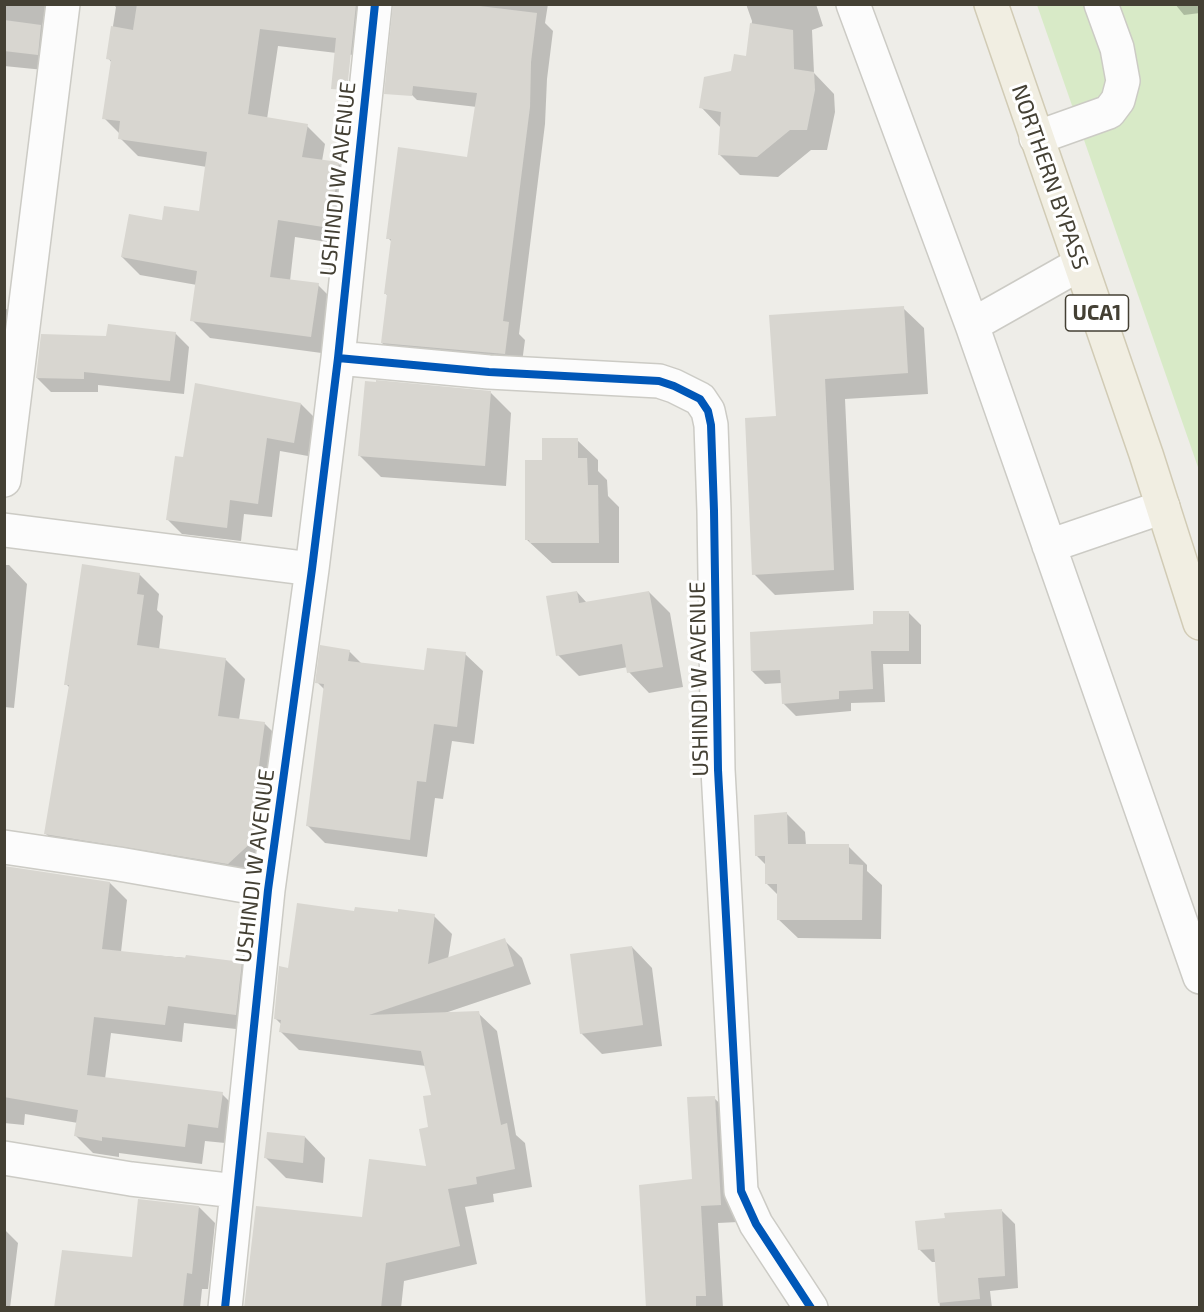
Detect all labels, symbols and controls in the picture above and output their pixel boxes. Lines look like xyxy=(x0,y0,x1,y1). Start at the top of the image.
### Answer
street label: USHINDI W AVENUE xyxy=(315,81,361,277)
street label: NORTHERN BYPASS xyxy=(1006,81,1094,273)
road number: UCA1 xyxy=(1066,295,1128,331)
street label: USHINDI W AVENUE xyxy=(684,581,714,777)
street label: USHINDI W AVENUE xyxy=(230,768,280,964)

